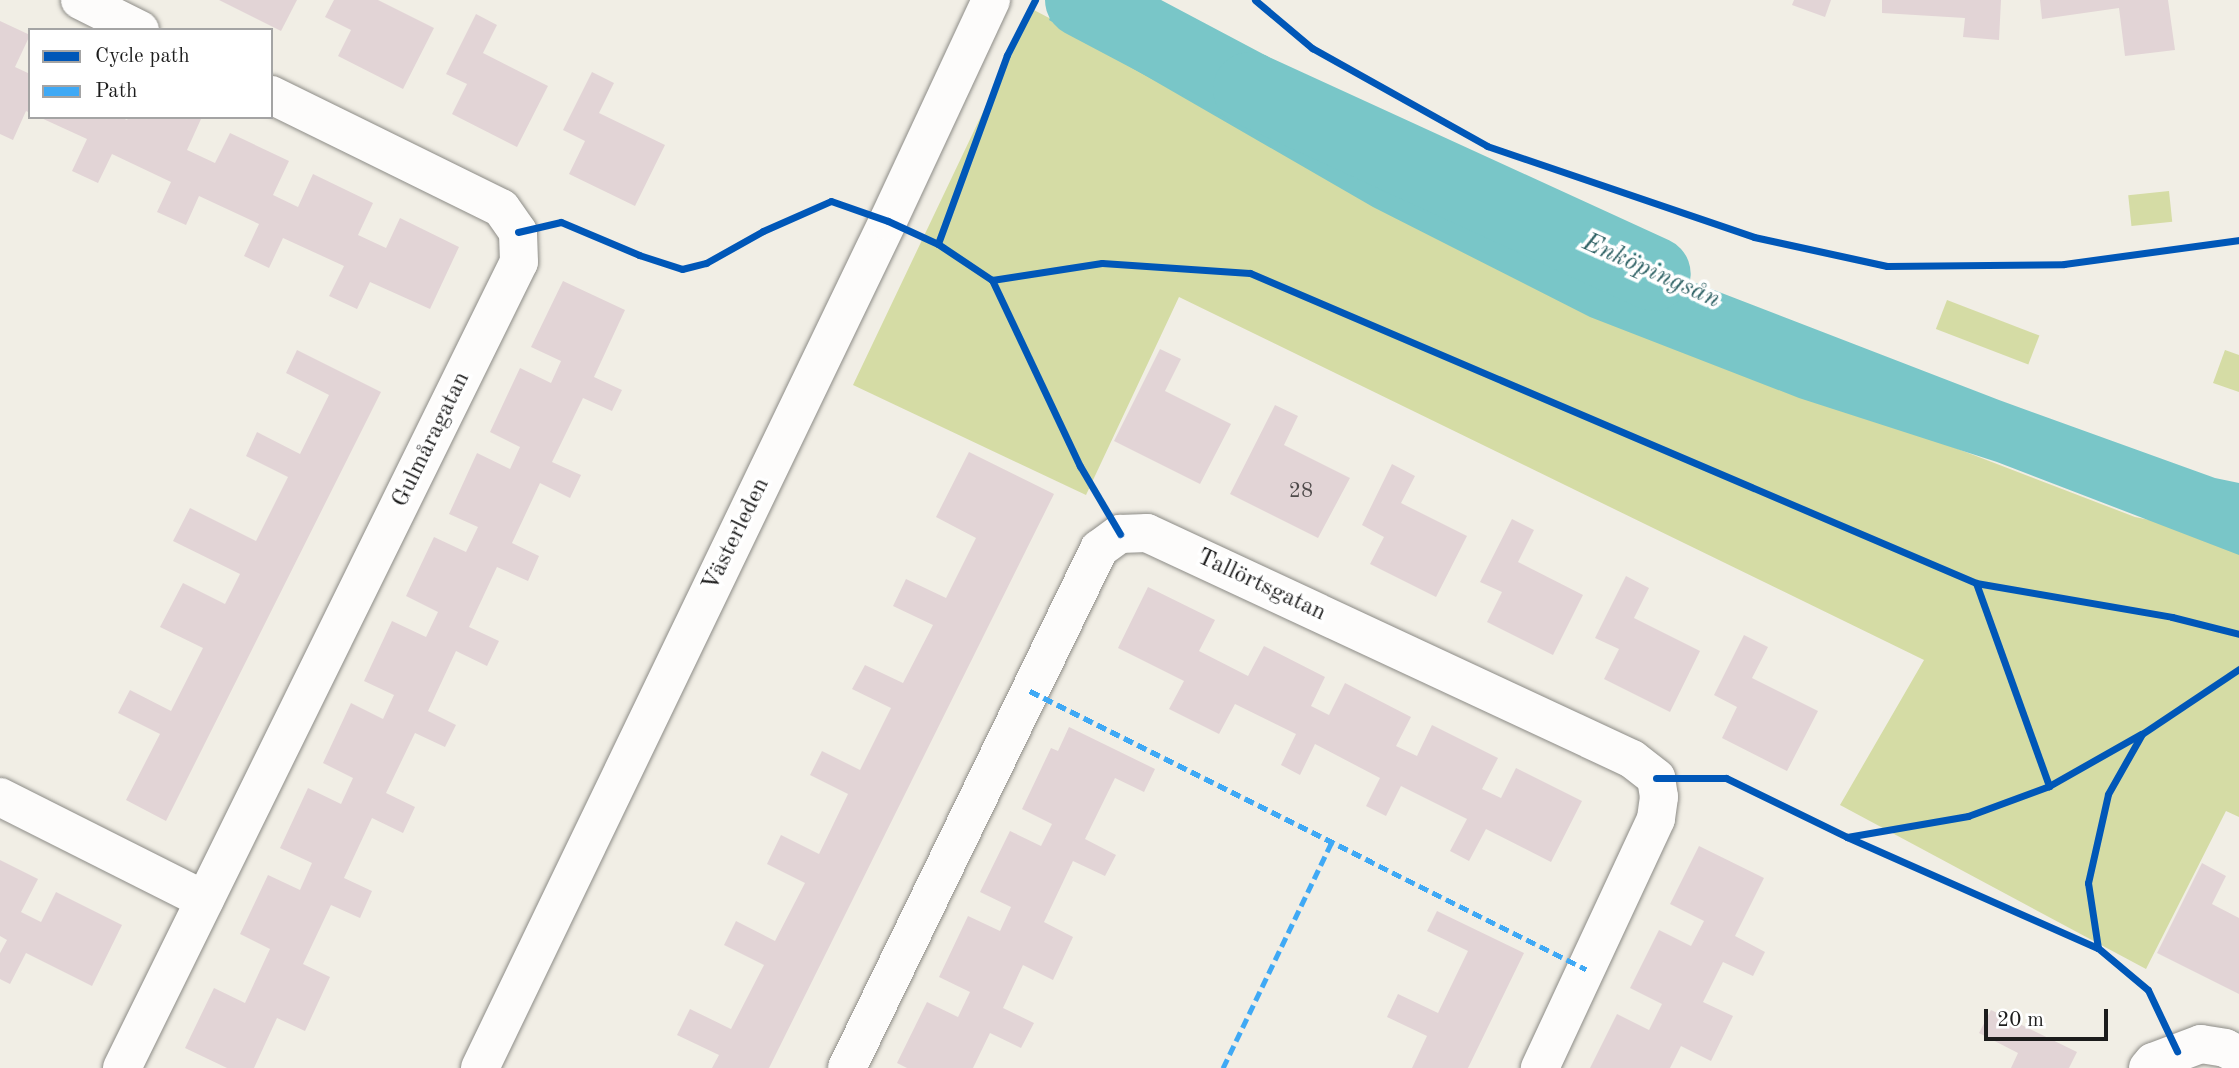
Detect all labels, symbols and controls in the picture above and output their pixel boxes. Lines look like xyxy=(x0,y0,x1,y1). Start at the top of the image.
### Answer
legend xyxy=(28,28,273,119)
text: Cycle path xyxy=(95,46,190,67)
text: Path xyxy=(95,81,138,102)
water label: Enköpingsån xyxy=(1577,228,1725,316)
street label: Gulmåragatan xyxy=(387,368,477,512)
street label: Västerleden xyxy=(697,474,777,596)
house number: 28 xyxy=(1289,479,1313,505)
street label: Tallörtsgatan xyxy=(1192,544,1330,628)
scale bar xyxy=(1987,995,2111,1038)
text: 20 m xyxy=(1997,1010,2044,1031)

